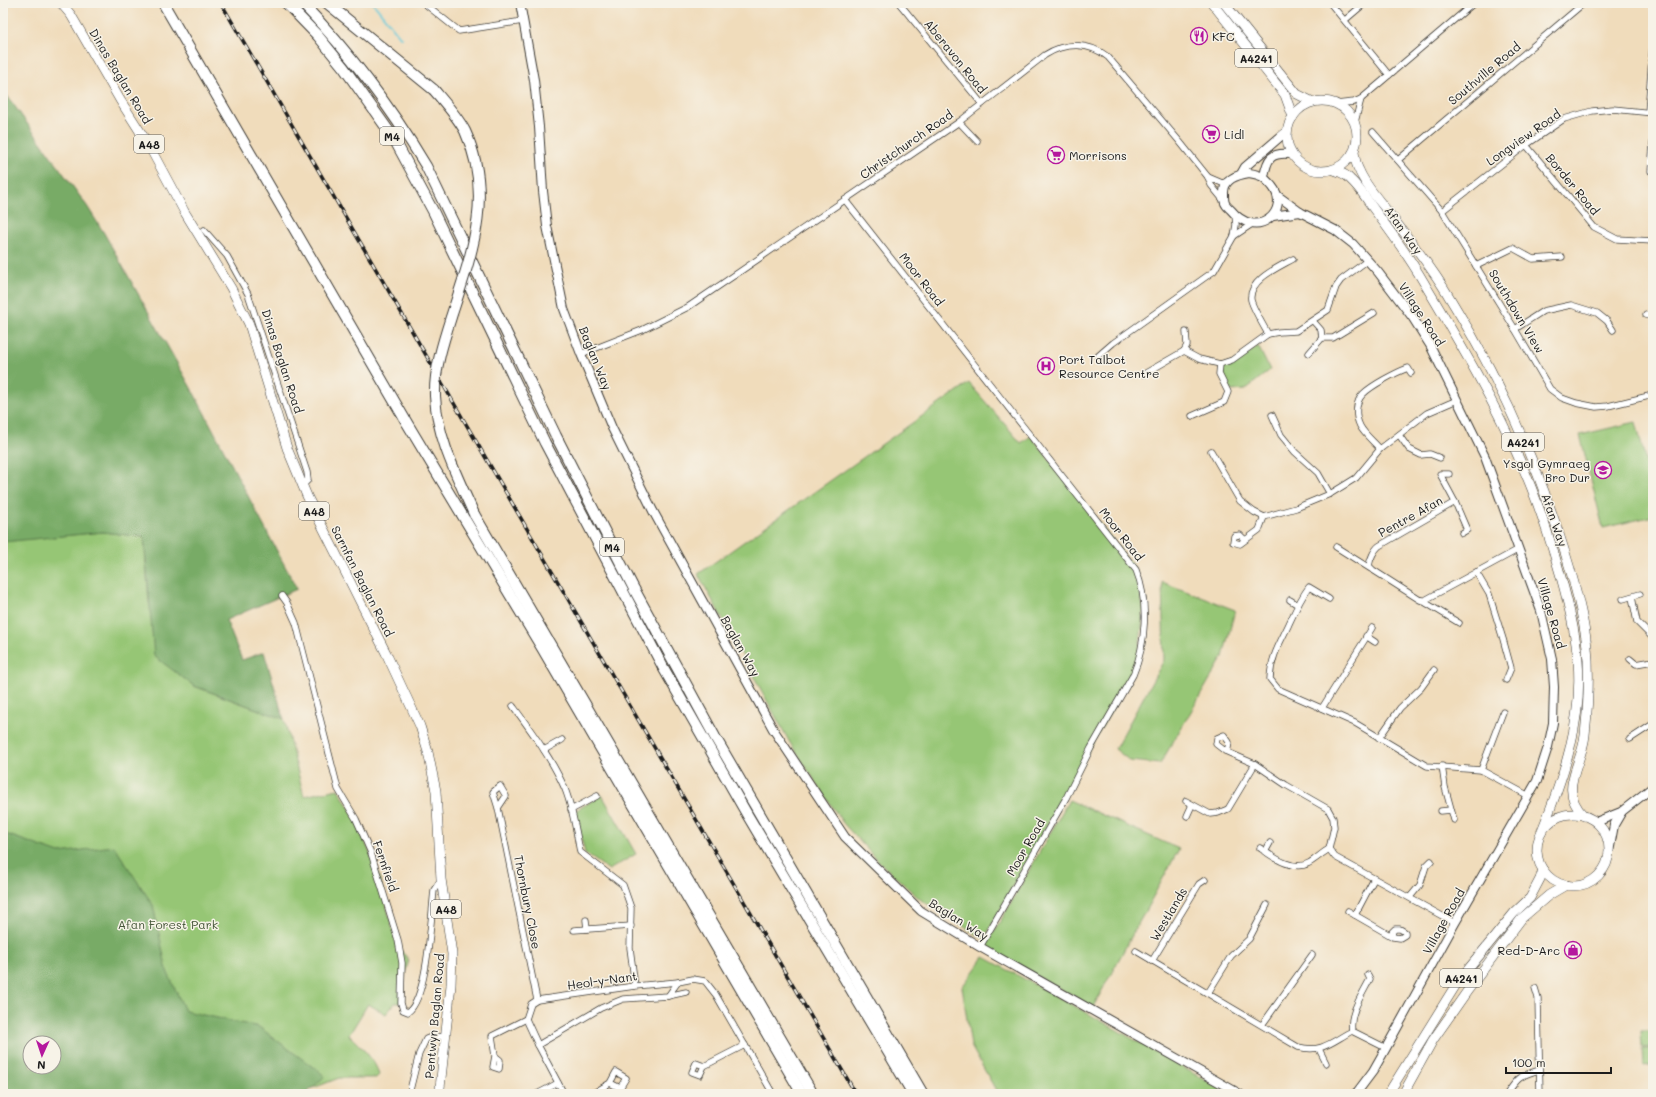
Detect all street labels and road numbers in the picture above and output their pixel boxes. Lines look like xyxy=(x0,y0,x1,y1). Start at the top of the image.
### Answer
street label: Aberavon Road xyxy=(921,16,991,97)
street label: Dinas Baglan Road xyxy=(86,25,156,127)
street label: Southville Road xyxy=(1444,38,1524,108)
road number: A4241 xyxy=(1235,49,1277,67)
street label: Longview Road xyxy=(1483,105,1564,169)
street label: Christchurch Road xyxy=(856,106,956,182)
road number: M4 xyxy=(380,127,404,145)
road number: A48 xyxy=(134,135,164,153)
street label: Border Road xyxy=(1543,150,1604,218)
street label: Afan Way xyxy=(1382,203,1426,257)
street label: Moor Road xyxy=(896,249,948,309)
street label: Southdown View xyxy=(1486,266,1548,356)
street label: Village Road xyxy=(1395,279,1449,349)
street label: Dinas Baglan Road xyxy=(259,307,307,415)
street label: Baglan Way xyxy=(576,324,616,392)
road number: A4241 xyxy=(1502,433,1544,451)
street label: Afan Way xyxy=(1538,491,1572,549)
street label: Pentre Afan xyxy=(1375,492,1445,540)
road number: A48 xyxy=(299,502,329,520)
street label: Moor Road xyxy=(1096,504,1148,564)
street label: Sarnfan Baglan Road xyxy=(328,523,398,639)
road number: M4 xyxy=(600,538,624,556)
street label: Village Road xyxy=(1534,576,1570,651)
street label: Baglan Way xyxy=(718,613,764,679)
street label: Moor Road xyxy=(1002,815,1048,879)
street label: Fernfield xyxy=(370,838,402,894)
street label: Thornbury Close xyxy=(511,854,545,950)
street label: Westlands xyxy=(1146,884,1190,944)
street label: Village Road xyxy=(1418,885,1468,957)
street label: Baglan Way xyxy=(926,894,992,944)
road number: A48 xyxy=(431,900,461,918)
street label: Pentwyn Baglan Road xyxy=(421,952,447,1079)
street label: Heol-y-Nant xyxy=(566,967,638,993)
road number: A4241 xyxy=(1440,969,1482,987)

